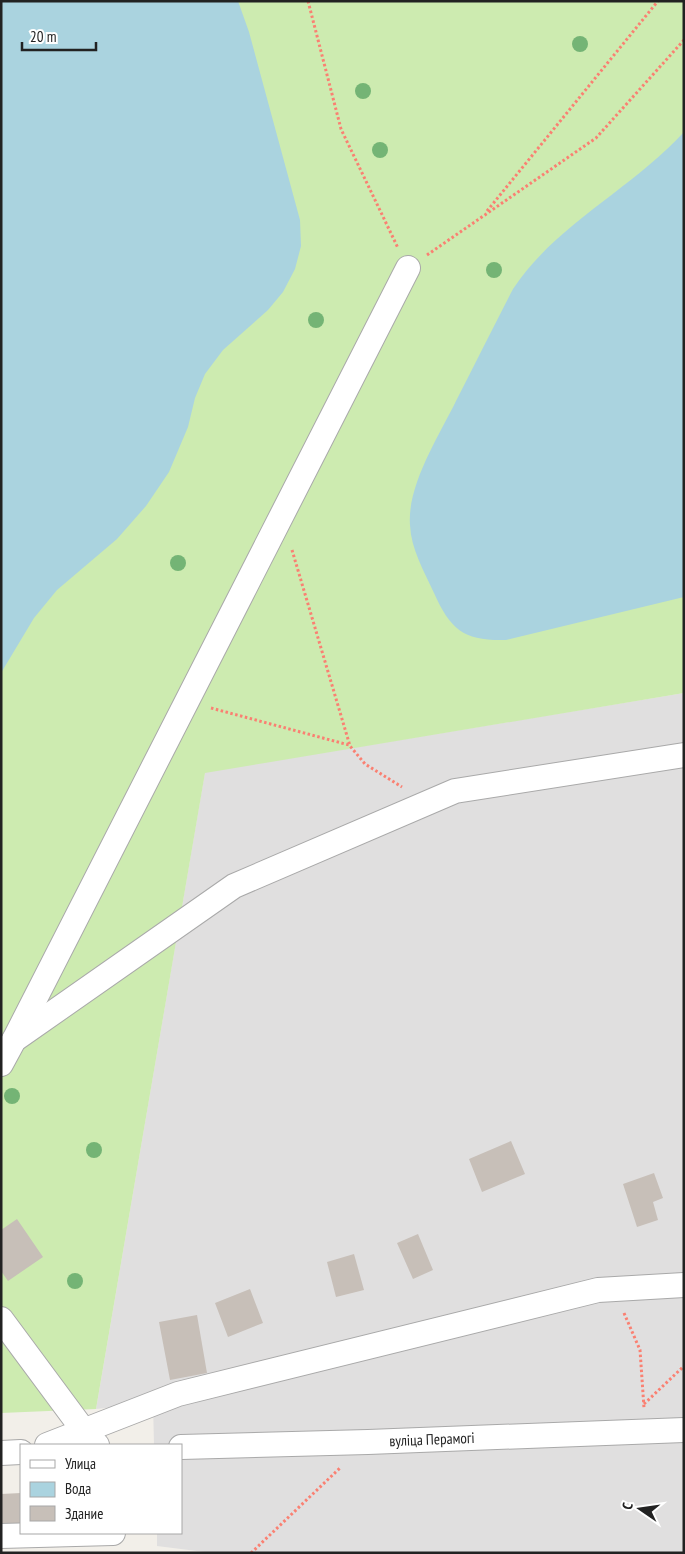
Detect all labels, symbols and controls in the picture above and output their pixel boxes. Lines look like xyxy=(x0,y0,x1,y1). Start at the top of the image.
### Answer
scale bar xyxy=(22,20,96,52)
text: 20 m xyxy=(30,27,56,46)
street label: вуліца Перамогі xyxy=(389,1428,475,1450)
legend xyxy=(20,1444,182,1534)
text: Улица xyxy=(65,1454,96,1473)
text: Вода xyxy=(65,1479,91,1498)
north arrow xyxy=(615,1484,665,1534)
text: С xyxy=(618,1500,637,1511)
text: Здание xyxy=(65,1504,103,1523)

